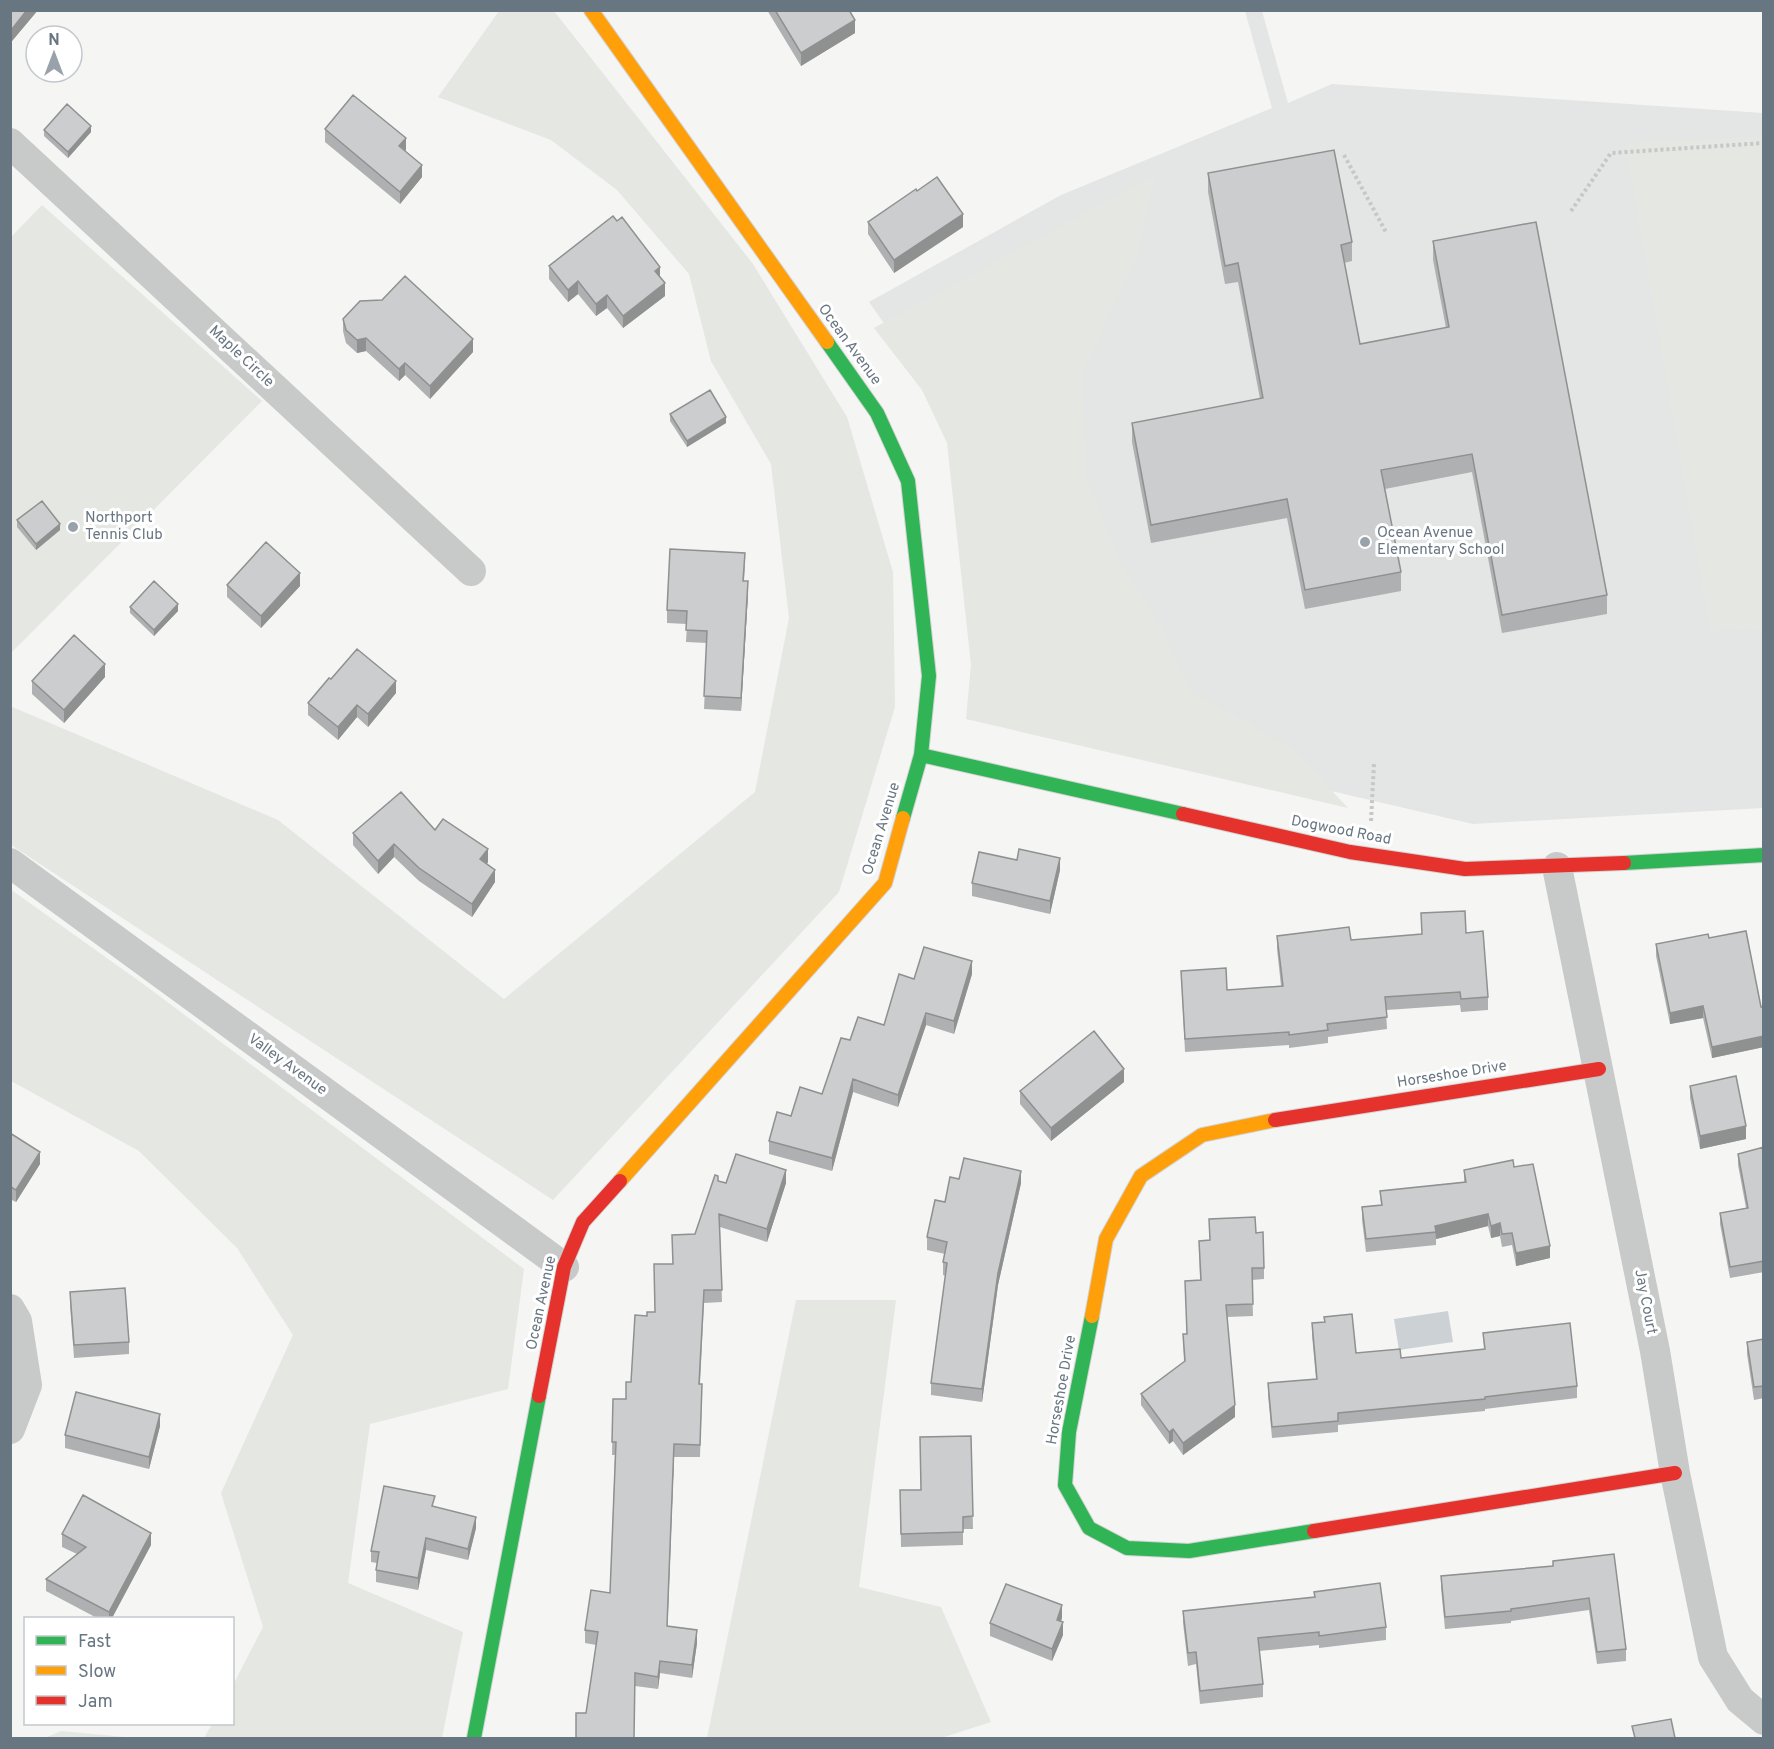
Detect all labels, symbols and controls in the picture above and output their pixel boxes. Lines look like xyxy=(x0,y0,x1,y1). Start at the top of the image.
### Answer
north arrow xyxy=(24,24,84,84)
text: N xyxy=(48,31,60,51)
street label: Ocean Avenue xyxy=(813,301,885,389)
street label: Maple Circle xyxy=(204,322,278,392)
place label: Northport Tennis Club xyxy=(85,509,163,545)
marker: Northport Tennis Club xyxy=(66,520,80,534)
place label: Ocean Avenue Elementary School xyxy=(1377,524,1504,560)
marker: Ocean Avenue Elementary School xyxy=(1358,535,1372,549)
street label: Ocean Avenue xyxy=(859,780,905,878)
street label: Dogwood Road xyxy=(1289,812,1393,850)
street label: Valley Avenue xyxy=(244,1030,330,1100)
street label: Horseshoe Drive xyxy=(1396,1057,1508,1093)
street label: Ocean Avenue xyxy=(523,1254,561,1352)
street label: Jay Court xyxy=(1629,1268,1661,1336)
street label: Horseshoe Drive xyxy=(1043,1334,1081,1446)
legend xyxy=(24,1617,234,1725)
text: Fast xyxy=(78,1631,111,1654)
text: Slow xyxy=(78,1661,116,1684)
text: Jam xyxy=(78,1691,113,1714)

